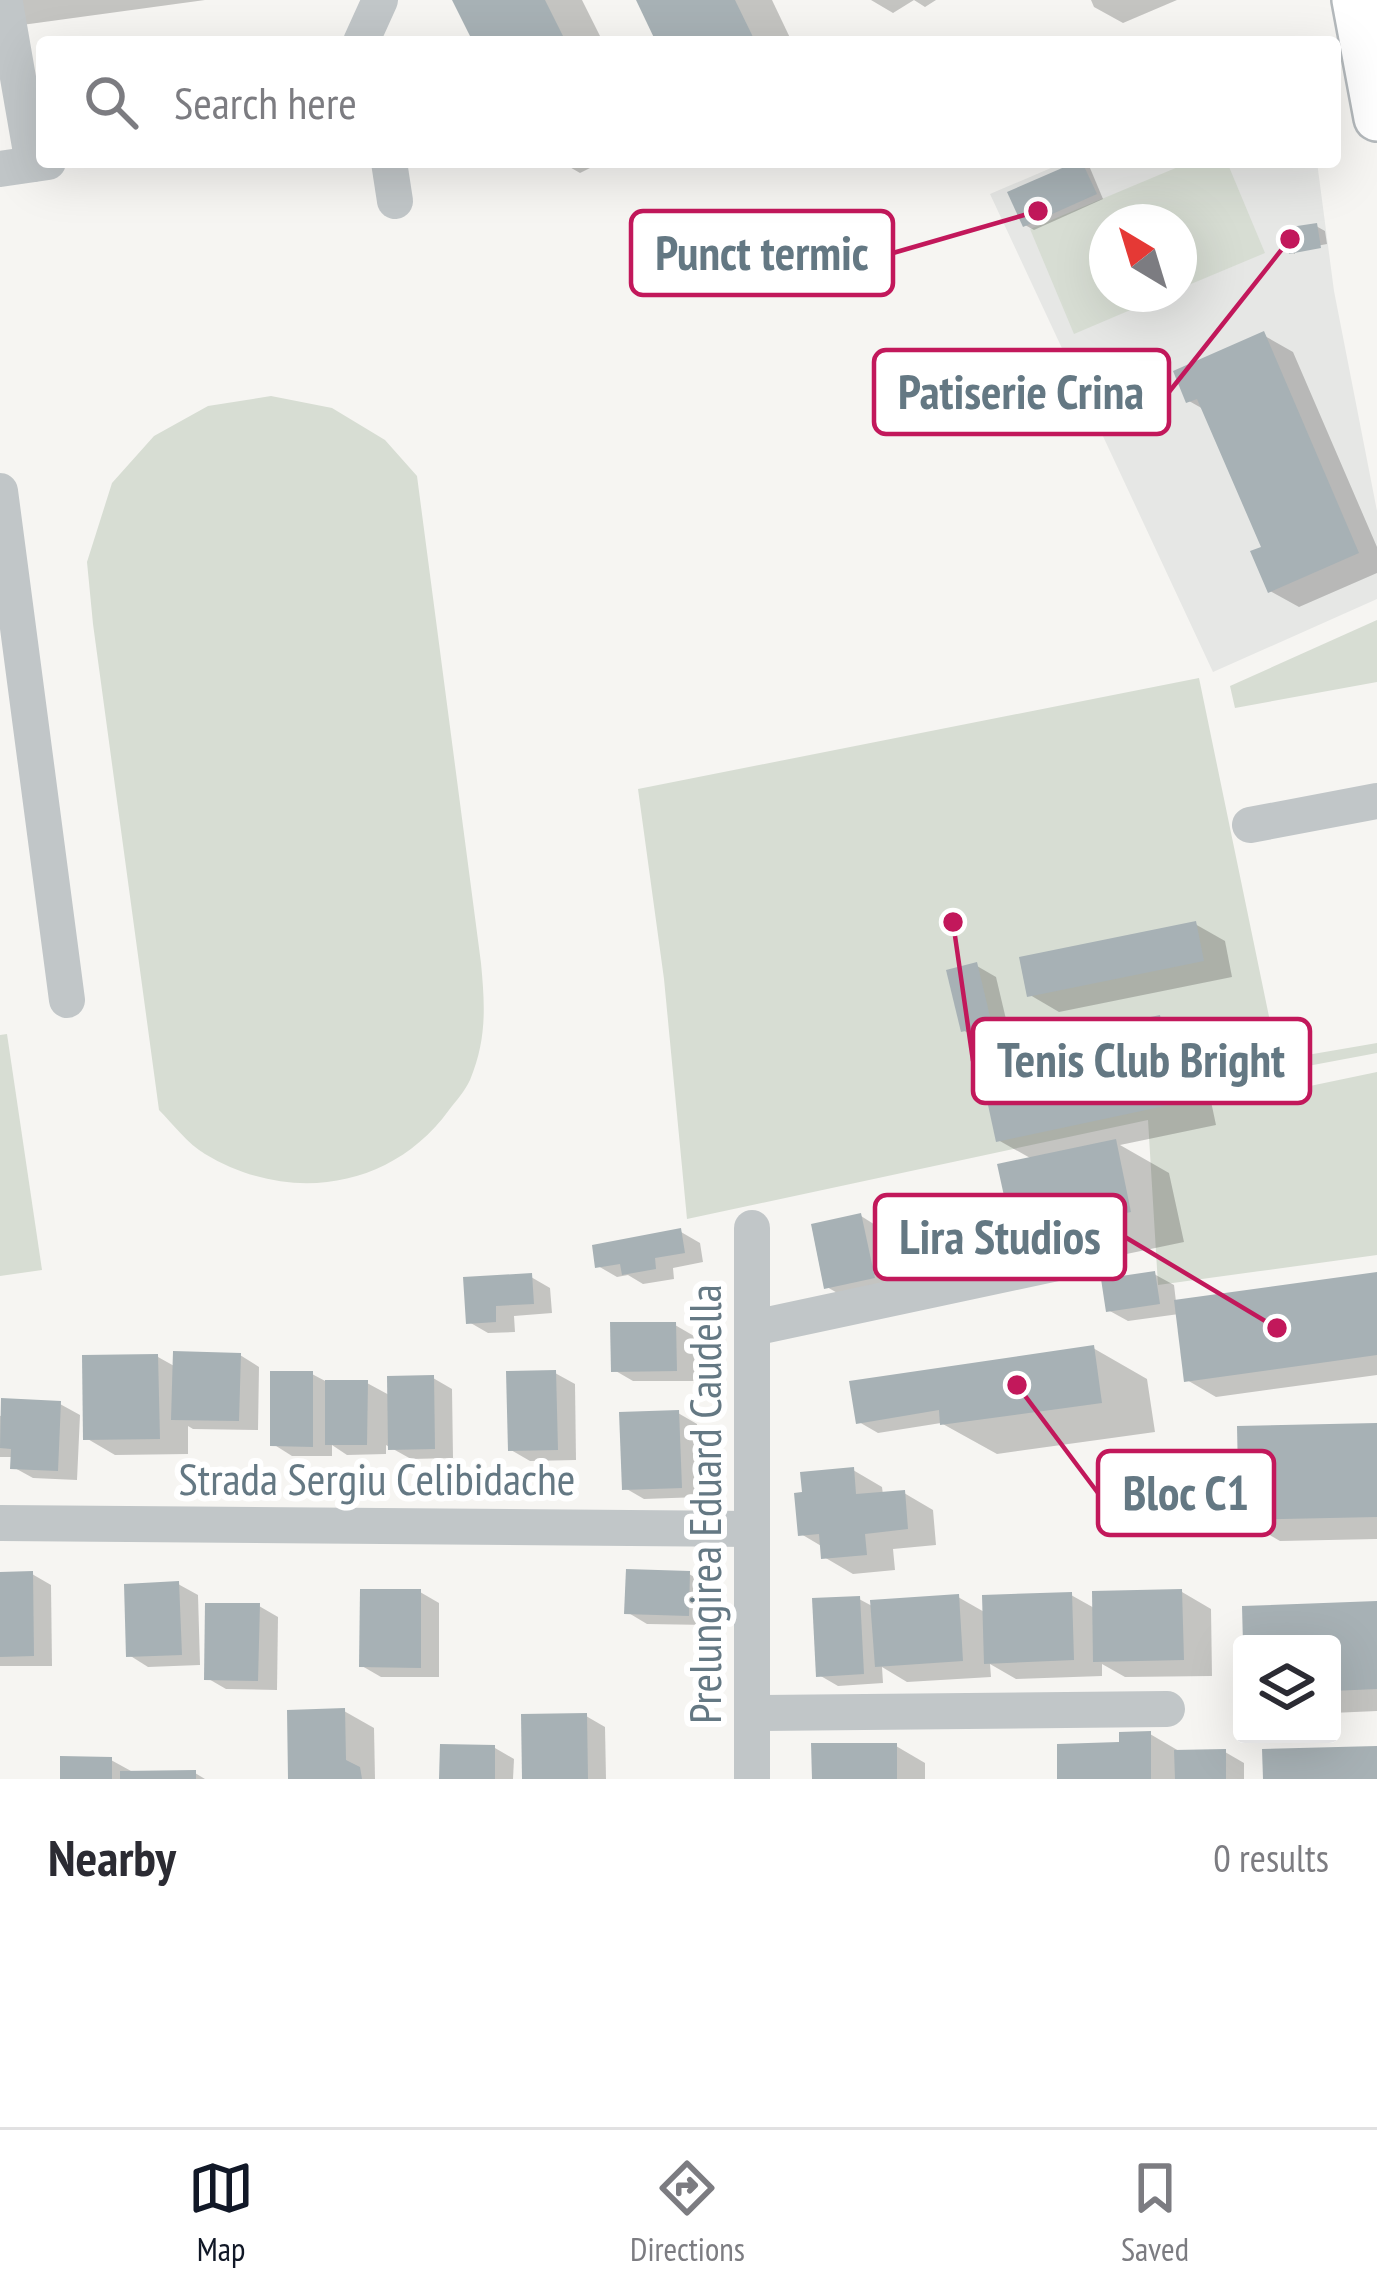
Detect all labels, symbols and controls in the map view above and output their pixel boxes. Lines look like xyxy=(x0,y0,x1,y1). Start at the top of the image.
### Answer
search box xyxy=(36,36,1341,168)
icon: search xyxy=(78,69,144,135)
text: Search here xyxy=(174,73,357,131)
north arrow xyxy=(1089,204,1197,312)
callout: Punct termic xyxy=(631,211,893,295)
text: Punct termic xyxy=(655,221,869,283)
callout: Patiserie Crina xyxy=(874,350,1169,434)
text: Patiserie Crina xyxy=(898,360,1144,422)
callout: Tenis Club Bright xyxy=(973,1019,1310,1103)
text: Tenis Club Bright xyxy=(997,1028,1285,1090)
callout: Lira Studios xyxy=(875,1195,1125,1279)
text: Lira Studios xyxy=(899,1205,1101,1267)
street label: Prelungirea Eduard Caudella xyxy=(675,1284,733,1724)
street label: Strada Sergiu Celibidache xyxy=(179,1449,575,1507)
callout: Bloc C1 xyxy=(1098,1451,1274,1535)
text: Bloc C1 xyxy=(1123,1461,1249,1523)
map controls xyxy=(1233,1635,1341,1743)
button: layers xyxy=(1233,1635,1341,1743)
text: Nearby xyxy=(48,1824,176,1890)
text: 0 results xyxy=(1213,1832,1329,1883)
tab: Map xyxy=(188,2155,254,2270)
tab: Directions xyxy=(630,2155,745,2270)
tab: Saved xyxy=(1121,2155,1189,2270)

